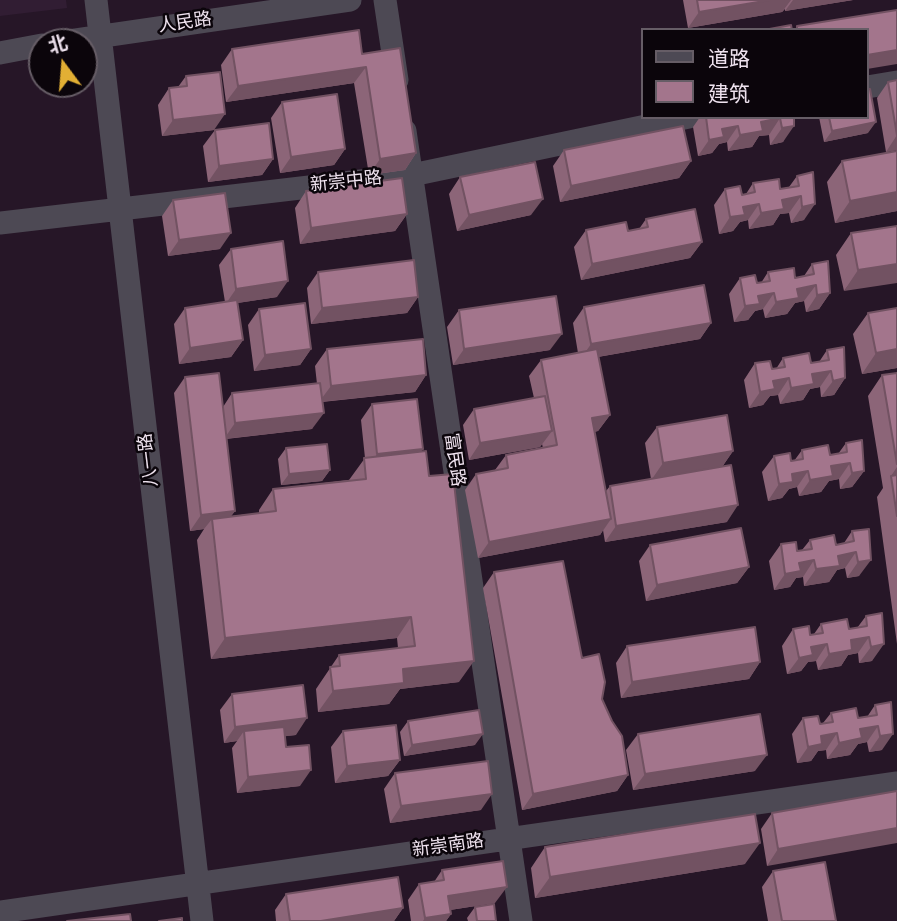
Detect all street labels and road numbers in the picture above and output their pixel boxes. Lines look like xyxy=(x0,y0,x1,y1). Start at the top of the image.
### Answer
street label: 人民路 xyxy=(157,9,213,37)
street label: 新崇中路 xyxy=(309,167,383,197)
street label: 八一路 xyxy=(135,432,163,488)
street label: 富民路 xyxy=(440,432,468,488)
street label: 新崇南路 xyxy=(411,830,485,862)

